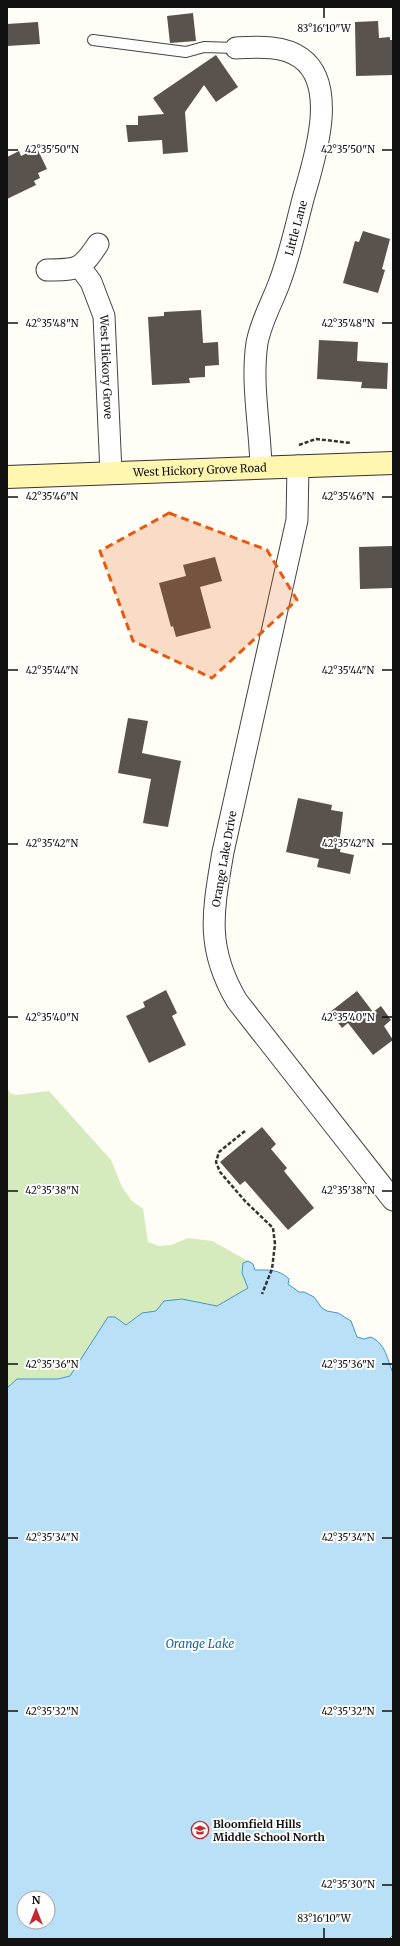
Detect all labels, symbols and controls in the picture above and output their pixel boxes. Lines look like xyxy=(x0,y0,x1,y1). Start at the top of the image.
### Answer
text: 83°16'10"W xyxy=(297,22,352,35)
text: 42°35'50"N xyxy=(25,143,79,156)
text: 42°35'50"N xyxy=(321,143,375,156)
street label: Little Lane xyxy=(282,199,310,257)
street label: West Hickory Grove xyxy=(97,314,116,420)
text: 42°35'48"N xyxy=(26,317,79,330)
text: 42°35'48"N xyxy=(322,317,375,330)
street label: West Hickory Grove Road xyxy=(132,461,267,479)
text: 42°35'46"N xyxy=(26,490,79,503)
text: 42°35'46"N xyxy=(322,490,375,503)
text: 42°35'44"N xyxy=(26,664,78,677)
text: 42°35'44"N xyxy=(322,664,374,677)
street label: Orange Lake Drive xyxy=(209,810,239,908)
text: 42°35'42"N xyxy=(26,837,78,850)
text: 42°35'42"N xyxy=(322,837,374,850)
text: 42°35'40"N xyxy=(25,1011,79,1024)
text: 42°35'40"N xyxy=(321,1011,375,1024)
text: 42°35'38"N xyxy=(25,1184,79,1197)
text: 42°35'38"N xyxy=(321,1184,375,1197)
text: 42°35'36"N xyxy=(25,1358,79,1371)
text: 42°35'36"N xyxy=(321,1358,375,1371)
text: 42°35'34"N xyxy=(26,1531,79,1544)
text: 42°35'34"N xyxy=(322,1531,375,1544)
water label: Orange Lake xyxy=(165,1636,235,1651)
text: 42°35'32"N xyxy=(25,1705,79,1718)
text: 42°35'32"N xyxy=(321,1705,375,1718)
place label: Bloomfield Hills Middle School North xyxy=(213,1817,325,1844)
school or university icon: Bloomfield Hills Middle School North xyxy=(190,1820,210,1840)
text: 42°35'30"N xyxy=(321,1878,375,1891)
north arrow xyxy=(16,1890,56,1930)
text: N xyxy=(32,1893,41,1907)
text: 83°16'10"W xyxy=(297,1912,352,1925)

